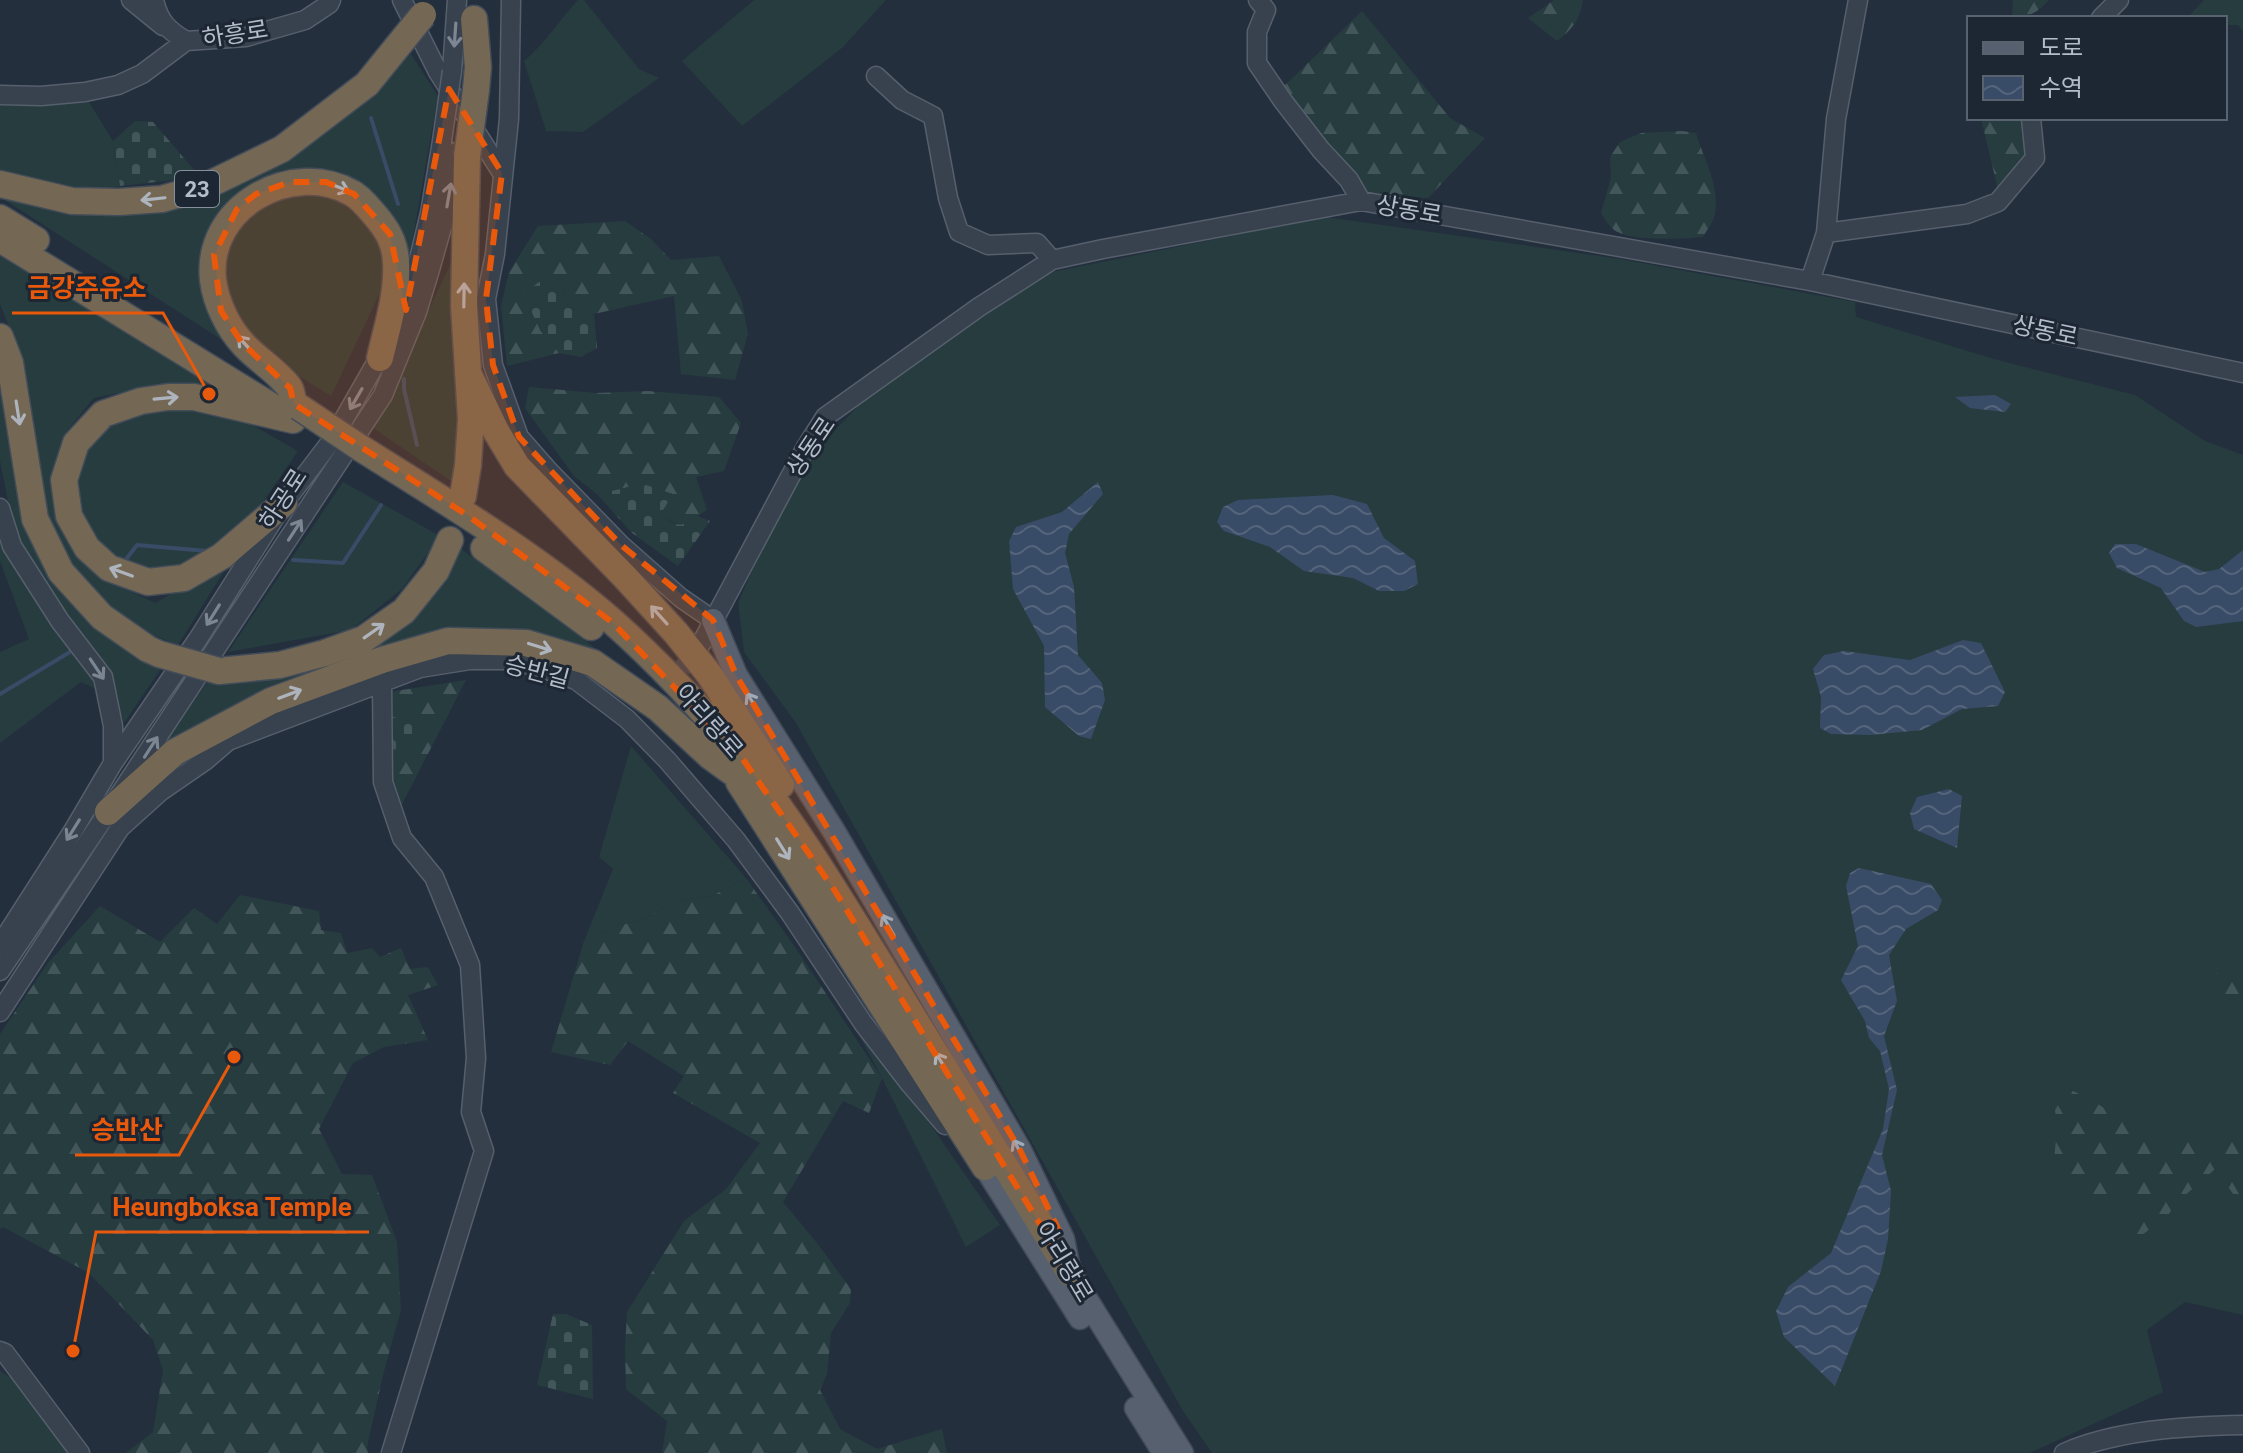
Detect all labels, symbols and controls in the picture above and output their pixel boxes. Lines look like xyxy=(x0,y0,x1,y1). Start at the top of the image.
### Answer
street label: 하흥로 xyxy=(200,15,270,53)
legend xyxy=(1967,16,2227,120)
one-way arrow xyxy=(447,21,462,48)
text: 도로 xyxy=(2039,34,2083,62)
text: 수역 xyxy=(2039,74,2083,102)
road number: 23 xyxy=(175,171,219,207)
one-way arrow xyxy=(325,181,350,195)
one-way arrow xyxy=(442,183,457,208)
street label: 상동로 xyxy=(1374,190,1444,230)
one-way arrow xyxy=(140,191,167,206)
callout: 금강주유소 xyxy=(12,263,163,313)
text: 금강주유소 xyxy=(27,273,147,303)
one-way arrow xyxy=(456,282,472,309)
street label: 상동로 xyxy=(2010,310,2080,352)
one-way arrow xyxy=(237,336,255,356)
one-way arrow xyxy=(348,387,364,410)
one-way arrow xyxy=(152,390,179,405)
one-way arrow xyxy=(11,400,26,425)
street label: 상동로 xyxy=(781,412,841,482)
street label: 하공로 xyxy=(253,464,313,534)
one-way arrow xyxy=(286,519,303,541)
one-way arrow xyxy=(109,564,134,579)
one-way arrow xyxy=(204,603,220,626)
one-way arrow xyxy=(651,605,669,625)
one-way arrow xyxy=(363,623,385,639)
one-way arrow xyxy=(527,641,552,655)
street label: 승반길 xyxy=(501,650,573,694)
one-way arrow xyxy=(88,658,105,680)
street label: 아리랑로 xyxy=(669,678,749,764)
one-way arrow xyxy=(277,686,301,700)
one-way arrow xyxy=(745,692,761,715)
one-way arrow xyxy=(143,736,160,758)
one-way arrow xyxy=(65,819,81,841)
one-way arrow xyxy=(774,838,791,860)
one-way arrow xyxy=(880,914,896,937)
one-way arrow xyxy=(933,1052,949,1075)
callout: 승반산 xyxy=(75,1105,179,1155)
text: 승반산 xyxy=(91,1115,163,1145)
one-way arrow xyxy=(1011,1138,1026,1162)
callout: Heungboksa Temple xyxy=(96,1182,369,1232)
text: Heungboksa Temple xyxy=(112,1192,352,1222)
street label: 아리랑로 xyxy=(1029,1217,1099,1307)

